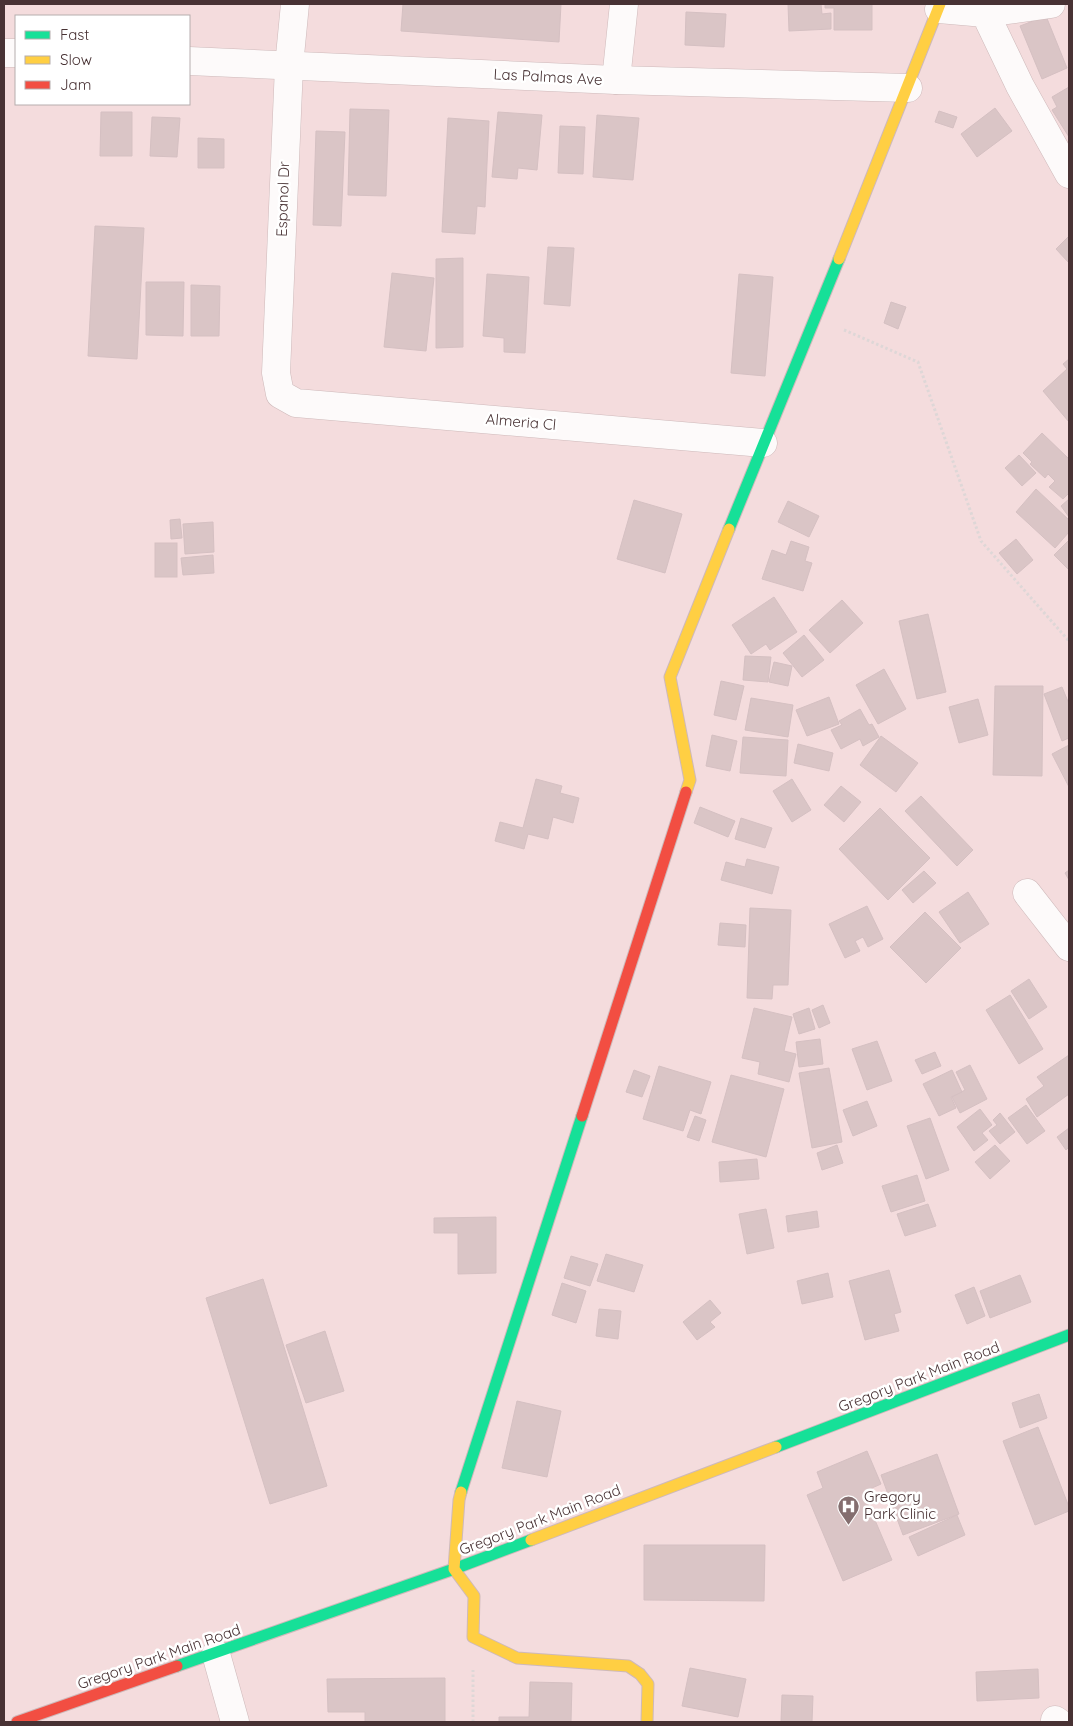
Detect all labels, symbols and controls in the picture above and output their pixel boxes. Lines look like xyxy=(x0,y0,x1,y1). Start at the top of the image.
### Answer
legend xyxy=(15,15,190,105)
text: Fast xyxy=(60,25,89,44)
text: Slow xyxy=(60,50,92,69)
street label: Las Palmas Ave xyxy=(493,64,603,89)
text: Jam xyxy=(60,75,91,94)
street label: Espanol Dr xyxy=(272,161,293,237)
street label: Almeria Cl xyxy=(485,409,557,434)
street label: Gregory Park Main Road xyxy=(835,1337,1002,1416)
street label: Gregory Park Main Road xyxy=(456,1480,623,1559)
place label: Gregory Park Clinic xyxy=(864,1487,936,1523)
hospital icon: Gregory Park Clinic xyxy=(836,1494,860,1525)
street label: Gregory Park Main Road xyxy=(75,1620,243,1693)

